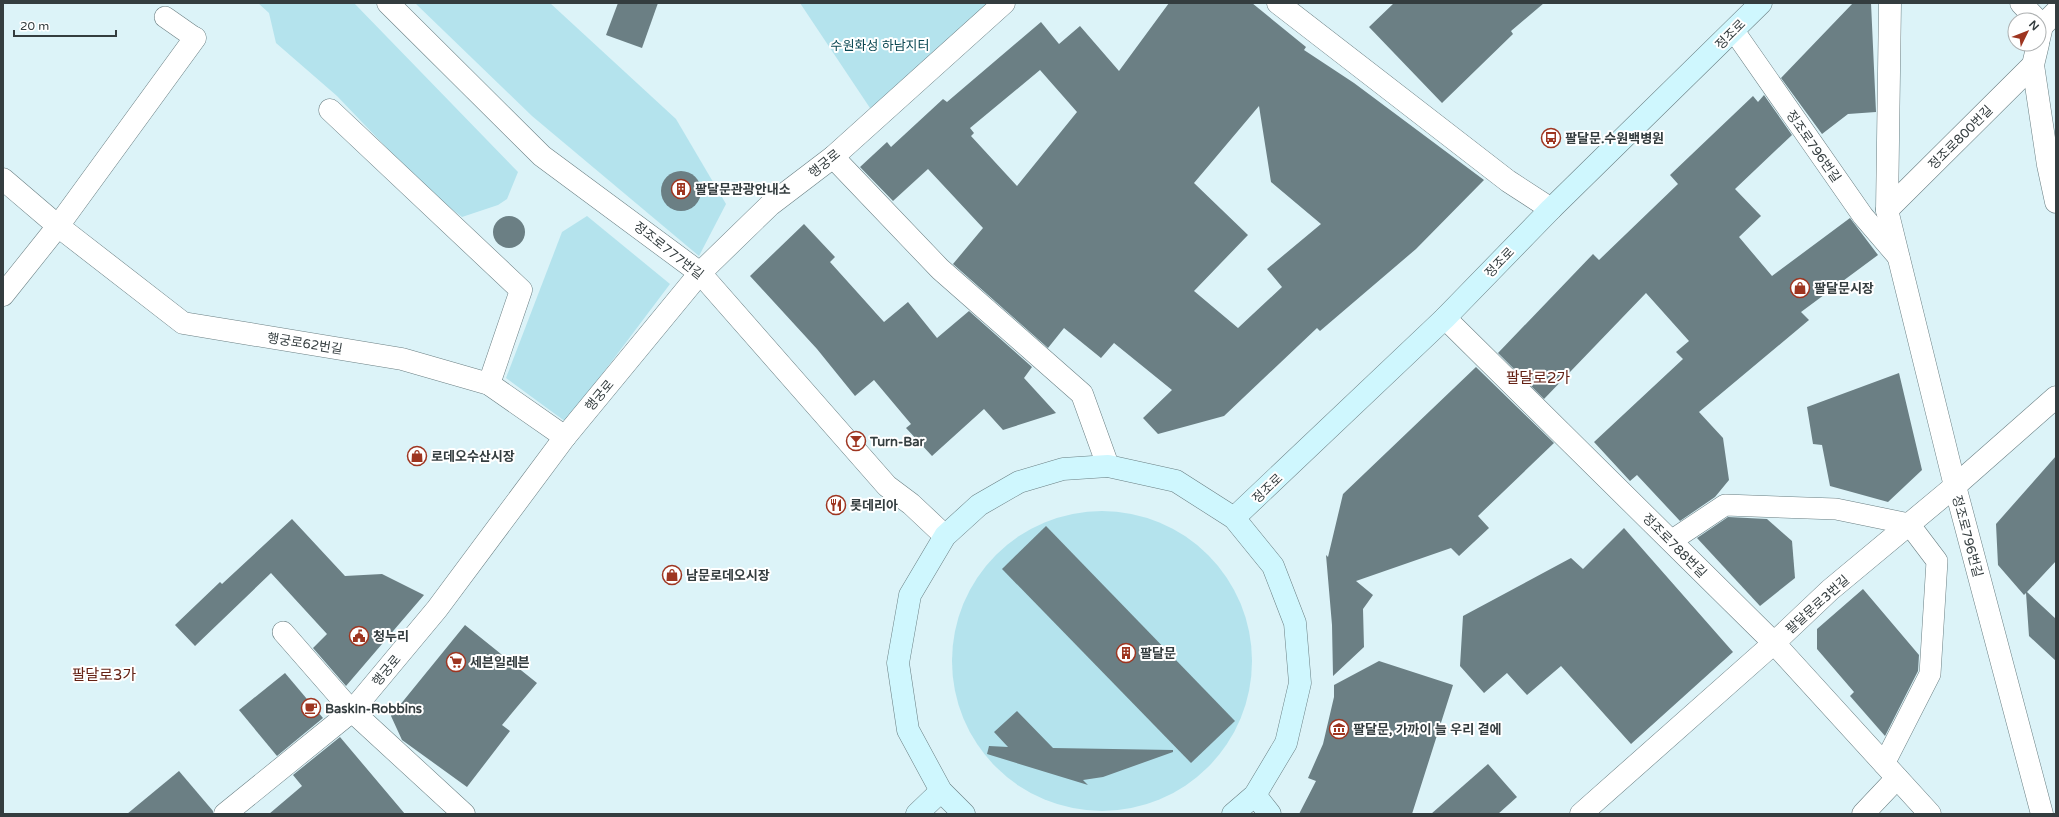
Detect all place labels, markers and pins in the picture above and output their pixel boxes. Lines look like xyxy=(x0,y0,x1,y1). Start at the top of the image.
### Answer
bus stop icon: 팔달문.수원백병원 xyxy=(1540,127,1562,149)
place label: 팔달문.수원백병원 xyxy=(1565,131,1664,147)
building icon: 팔달문관광안내소 xyxy=(670,178,692,200)
place label: 팔달문관광안내소 xyxy=(695,182,791,198)
shop icon: 팔달문시장 xyxy=(1789,277,1811,299)
place label: 팔달문시장 xyxy=(1814,281,1874,297)
bar icon: Turn-Bar xyxy=(845,430,867,452)
place label: Turn-Bar xyxy=(869,434,926,450)
shop icon: 로데오수산시장 xyxy=(406,445,428,467)
place label: 로데오수산시장 xyxy=(431,449,515,465)
restaurant icon: 롯데리아 xyxy=(825,494,847,516)
place label: 롯데리아 xyxy=(850,498,898,514)
shop icon: 남문로데오시장 xyxy=(661,564,683,586)
place label: 남문로데오시장 xyxy=(686,568,770,584)
public building icon: 청누리 xyxy=(348,625,370,647)
place label: 청누리 xyxy=(373,629,409,645)
building icon: 팔달문 xyxy=(1115,642,1137,664)
place label: 팔달문 xyxy=(1140,646,1176,662)
supermarket icon: 세븐일레븐 xyxy=(445,651,467,673)
place label: 세븐일레븐 xyxy=(470,655,530,671)
cafe icon: Baskin-Robbins xyxy=(300,697,322,719)
place label: Baskin-Robbins xyxy=(325,701,422,717)
museum icon: 팔달문, 가까이 늘 우리 곁에 xyxy=(1328,718,1350,740)
place label: 팔달문, 가까이 늘 우리 곁에 xyxy=(1353,722,1501,738)

